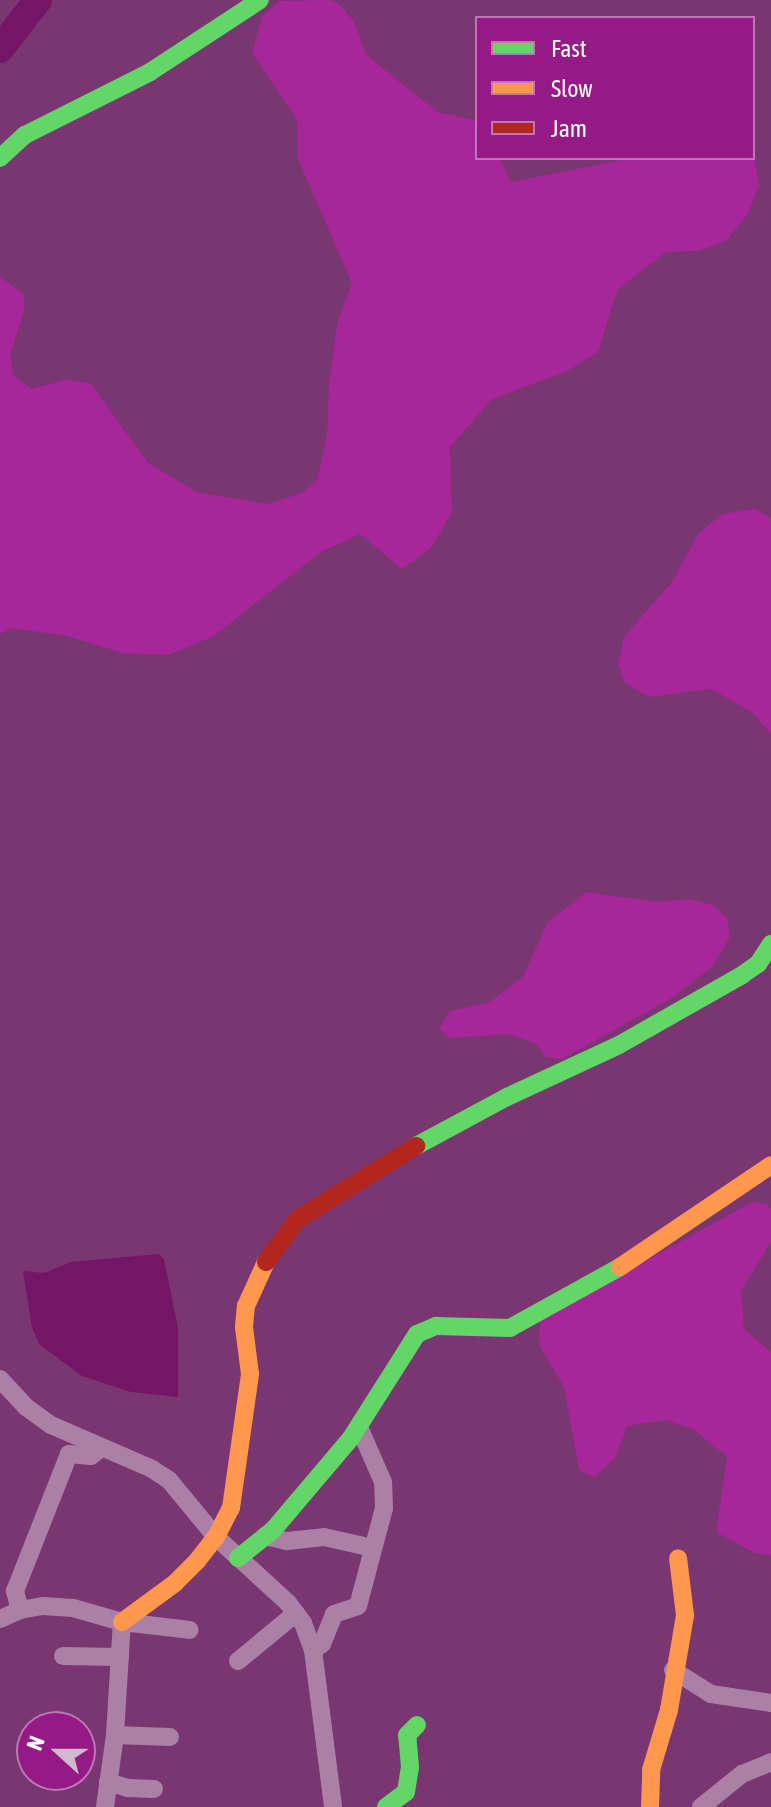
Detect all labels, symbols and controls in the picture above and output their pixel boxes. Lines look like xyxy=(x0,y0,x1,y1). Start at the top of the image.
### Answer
legend xyxy=(475,16,755,160)
text: Fast xyxy=(551,35,587,62)
text: Slow xyxy=(551,75,593,102)
text: Jam xyxy=(551,115,587,142)
north arrow xyxy=(16,1711,96,1791)
text: N xyxy=(21,1732,50,1754)

